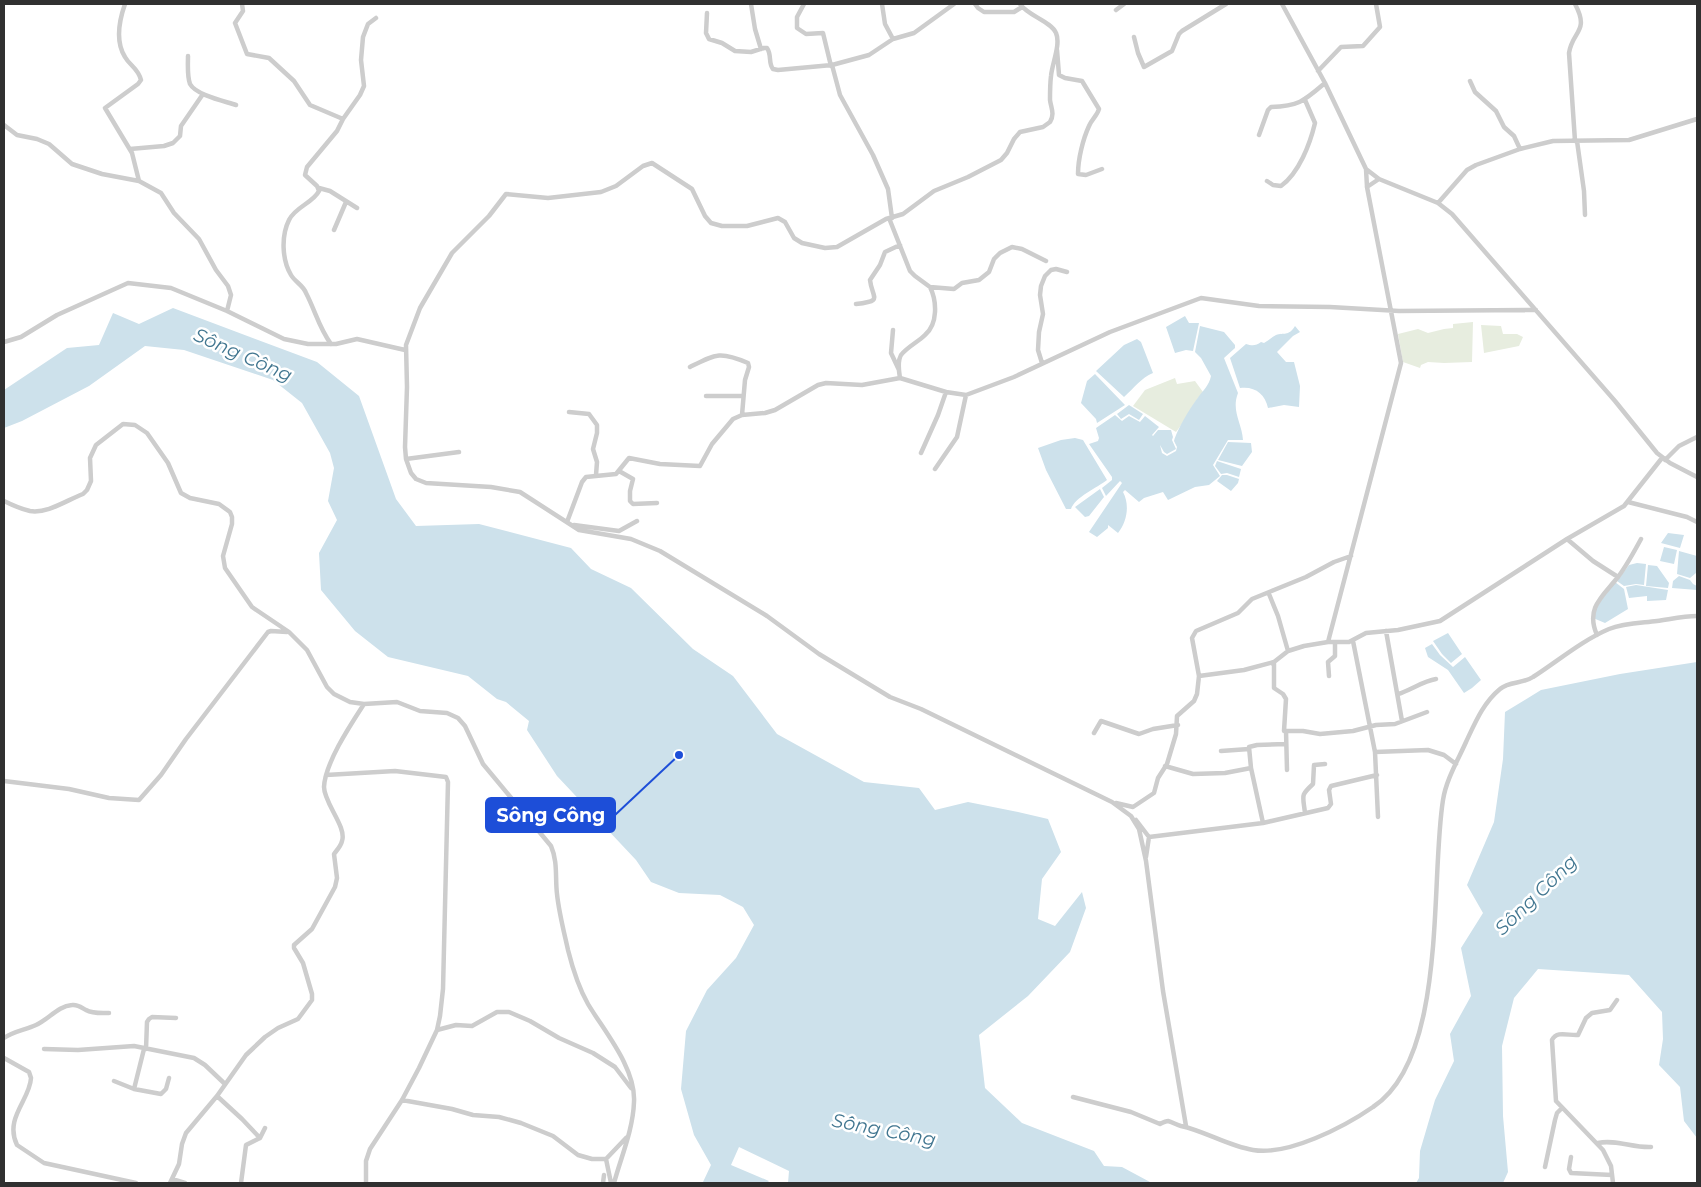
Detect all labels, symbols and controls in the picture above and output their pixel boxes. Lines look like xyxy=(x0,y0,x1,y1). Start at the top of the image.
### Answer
water label: Sông Công xyxy=(190,323,296,387)
callout: Sông Công xyxy=(486,798,615,832)
text: Sông Công xyxy=(497,804,605,827)
water label: Sông Công xyxy=(1490,850,1582,940)
water label: Sông Công xyxy=(830,1109,938,1151)

